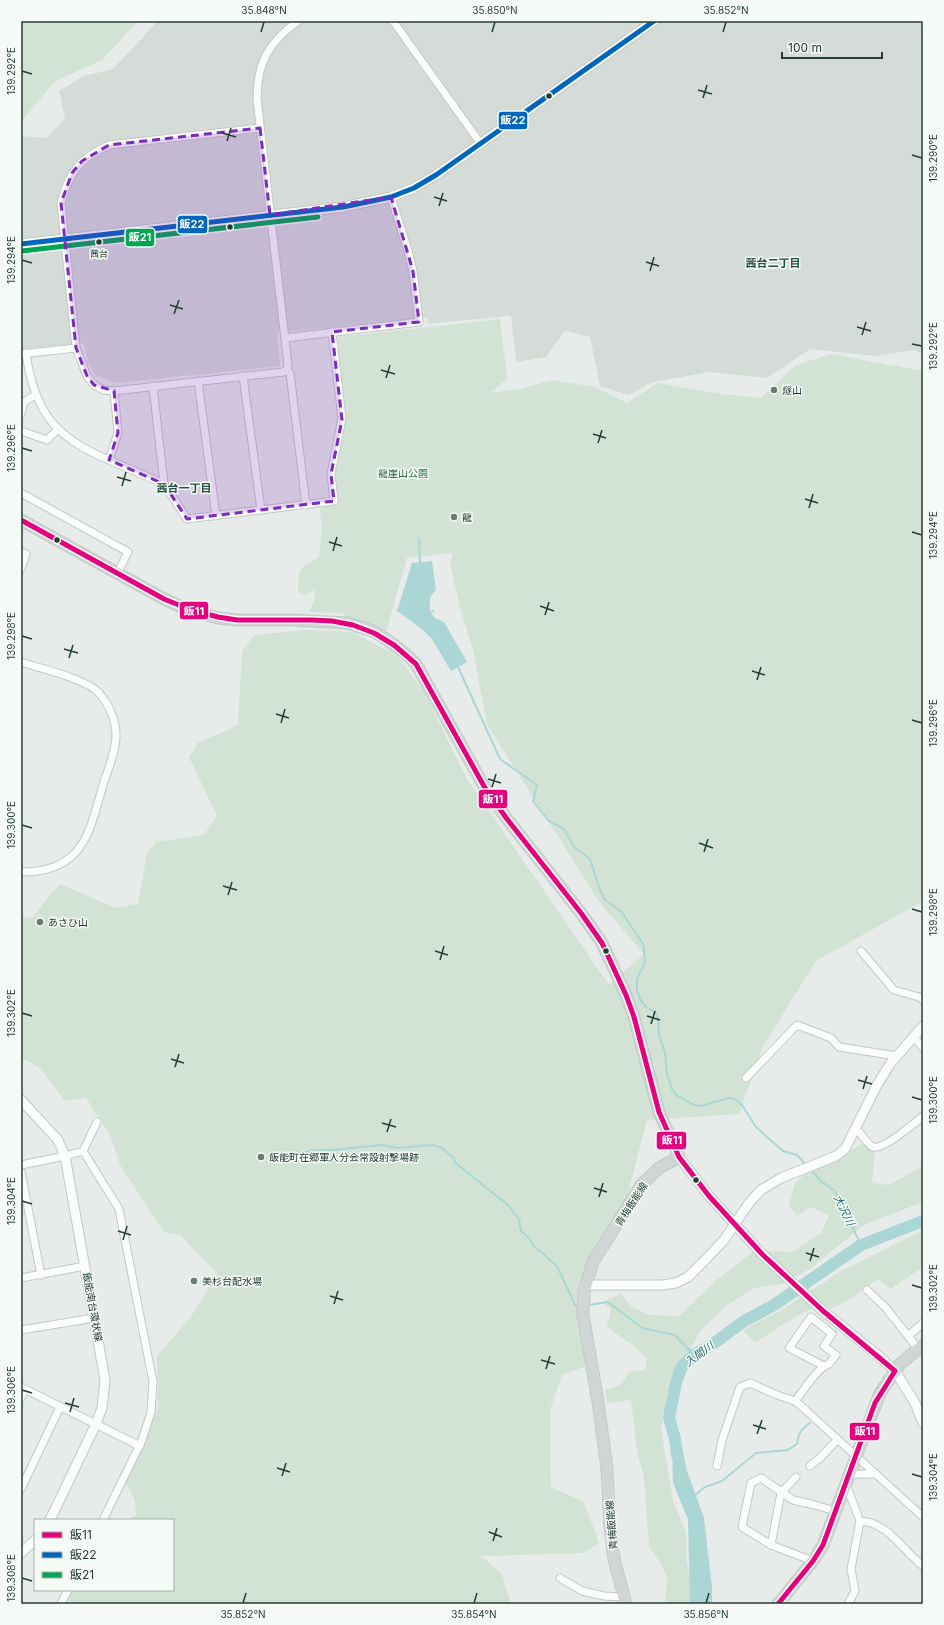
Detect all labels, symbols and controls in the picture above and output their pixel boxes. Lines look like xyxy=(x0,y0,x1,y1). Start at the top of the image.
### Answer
text: 35.848°N xyxy=(241,4,287,16)
text: 35.850°N xyxy=(472,4,518,16)
text: 35.852°N xyxy=(703,4,749,16)
scale bar xyxy=(782,34,882,60)
text: 100 m xyxy=(788,40,822,55)
text: 139.292°E xyxy=(5,47,17,95)
unlabelled marker xyxy=(544,91,554,101)
line badge: 飯22 xyxy=(498,111,528,130)
text: 飯22 xyxy=(500,113,525,127)
text: 139.290°E xyxy=(927,134,939,182)
line badge: 飯22 xyxy=(177,215,208,234)
text: 飯22 xyxy=(179,217,204,231)
unlabelled marker xyxy=(225,222,235,232)
line badge: 飯21 xyxy=(125,228,155,247)
text: 飯21 xyxy=(128,230,152,244)
text: 139.294°E xyxy=(5,236,17,284)
marker: 茜台 xyxy=(94,237,104,247)
place label: 茜台 xyxy=(90,248,108,259)
district label: 茜台二丁目 xyxy=(746,256,801,270)
text: 139.292°E xyxy=(927,322,939,370)
place label: 燧山 xyxy=(782,384,802,396)
marker: 燧山 xyxy=(769,385,779,395)
text: 139.296°E xyxy=(5,424,17,472)
park label: 龍崖山公園 xyxy=(378,467,428,479)
district label: 茜台一丁目 xyxy=(157,481,212,495)
place label: 龍 xyxy=(462,511,472,523)
text: 139.294°E xyxy=(927,511,939,559)
marker: 龍 xyxy=(449,512,459,522)
unlabelled marker xyxy=(52,535,62,545)
line badge: 飯11 xyxy=(179,601,209,620)
text: 飯11 xyxy=(183,604,204,618)
text: 139.298°E xyxy=(5,612,17,660)
text: 139.296°E xyxy=(927,699,939,747)
line badge: 飯11 xyxy=(478,789,508,809)
text: 飯11 xyxy=(482,792,503,806)
text: 139.300°E xyxy=(5,801,17,849)
text: 139.298°E xyxy=(927,888,939,936)
place label: あさひ山 xyxy=(48,916,88,928)
marker: あさひ山 xyxy=(35,917,45,927)
unlabelled marker xyxy=(601,946,611,956)
text: 139.302°E xyxy=(5,989,17,1037)
text: 139.300°E xyxy=(927,1076,939,1124)
line badge: 飯11 xyxy=(656,1131,687,1150)
text: 飯11 xyxy=(661,1133,682,1147)
place label: 飯能町在郷軍人分会常設射撃場跡 xyxy=(269,1151,419,1163)
marker: 飯能町在郷軍人分会常設射撃場跡 xyxy=(256,1152,266,1162)
unlabelled marker xyxy=(691,1175,701,1185)
text: 139.304°E xyxy=(5,1177,17,1225)
street label: 青梅飯能線 xyxy=(612,1180,650,1228)
water label: 大沢川 xyxy=(830,1192,858,1229)
text: 139.302°E xyxy=(927,1264,939,1312)
street label: 飯能南台環状線 xyxy=(81,1271,105,1343)
place label: 美杉台配水場 xyxy=(202,1275,262,1287)
marker: 美杉台配水場 xyxy=(189,1276,199,1286)
water label: 入間川 xyxy=(682,1338,717,1370)
text: 139.306°E xyxy=(5,1366,17,1414)
line badge: 飯11 xyxy=(849,1422,880,1441)
text: 飯11 xyxy=(854,1424,875,1438)
text: 139.304°E xyxy=(927,1453,939,1501)
street label: 青梅飯能線 xyxy=(603,1500,619,1550)
legend xyxy=(34,1519,174,1591)
text: 飯11 xyxy=(70,1527,92,1542)
text: 飯22 xyxy=(70,1547,97,1562)
text: 139.308°E xyxy=(5,1554,17,1602)
text: 飯21 xyxy=(70,1567,94,1582)
text: 35.852°N xyxy=(220,1608,266,1620)
text: 35.854°N xyxy=(451,1608,497,1620)
text: 35.856°N xyxy=(683,1608,729,1620)

